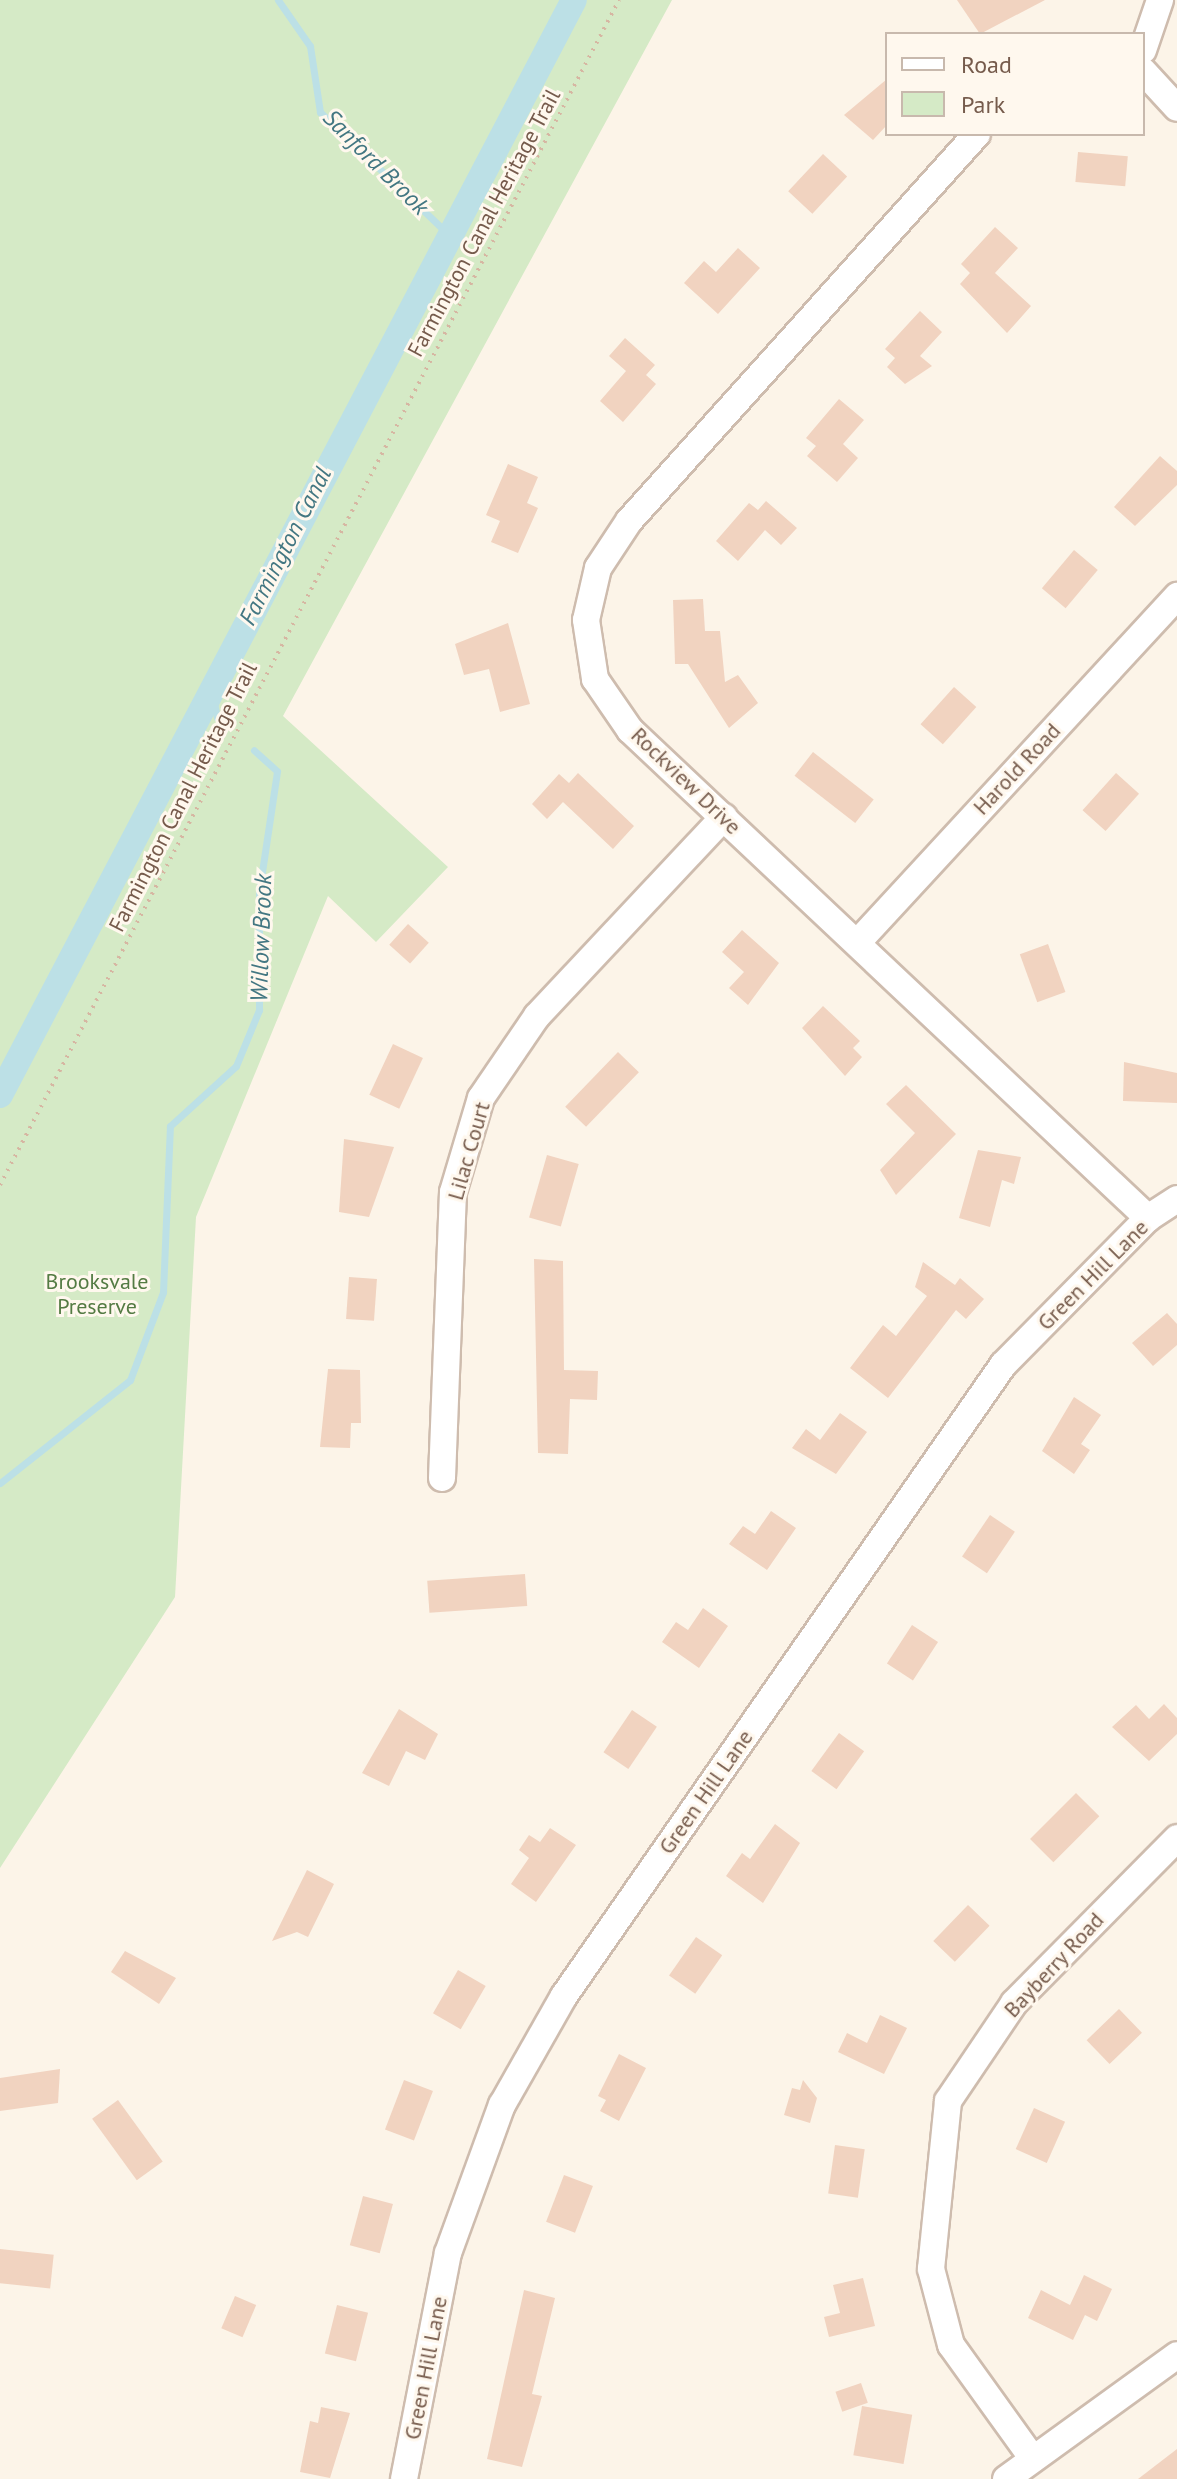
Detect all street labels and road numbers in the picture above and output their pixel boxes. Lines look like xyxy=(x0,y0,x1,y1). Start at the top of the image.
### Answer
street label: Farmington Canal Heritage Trail xyxy=(402,84,566,362)
street label: Farmington Canal Heritage Trail xyxy=(103,657,263,937)
street label: Harold Road xyxy=(968,718,1066,820)
street label: Rockview Drive xyxy=(625,722,747,840)
street label: Lilac Court xyxy=(442,1099,496,1203)
street label: Green Hill Lane xyxy=(1032,1214,1154,1336)
street label: Green Hill Lane xyxy=(653,1725,759,1859)
street label: Bayberry Road xyxy=(998,1907,1110,2023)
street label: Green Hill Lane xyxy=(399,2294,453,2442)

